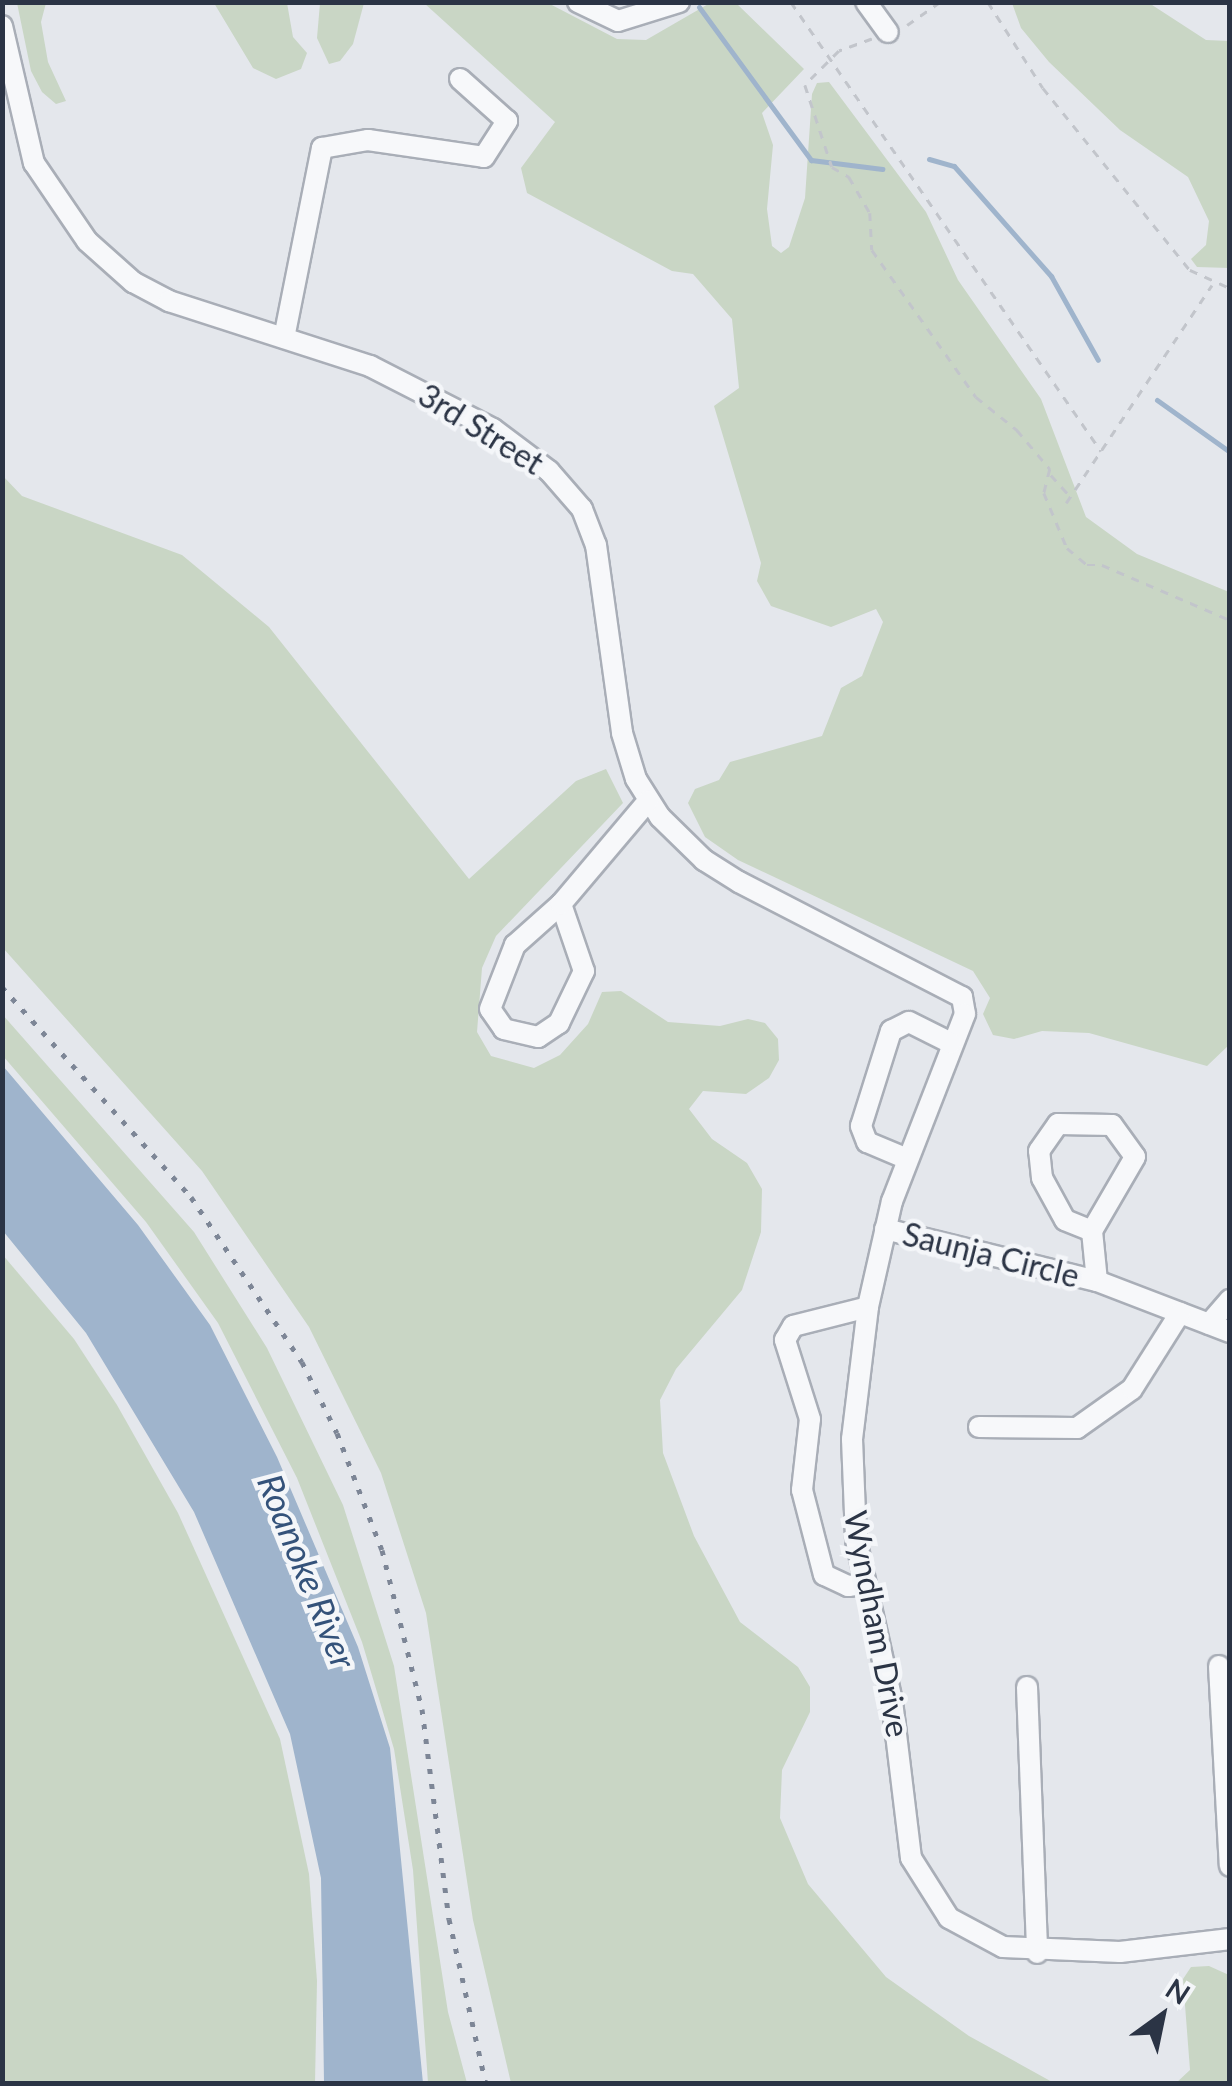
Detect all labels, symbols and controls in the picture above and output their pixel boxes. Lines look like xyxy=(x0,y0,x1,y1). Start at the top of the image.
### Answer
street label: 3rd Street xyxy=(411,376,551,482)
street label: Saunja Circle xyxy=(899,1215,1083,1295)
water label: Roanoke River xyxy=(250,1468,366,1674)
street label: Wyndham Drive xyxy=(836,1508,918,1740)
north arrow xyxy=(1112,1966,1212,2066)
text: N xyxy=(1160,1971,1197,2011)

